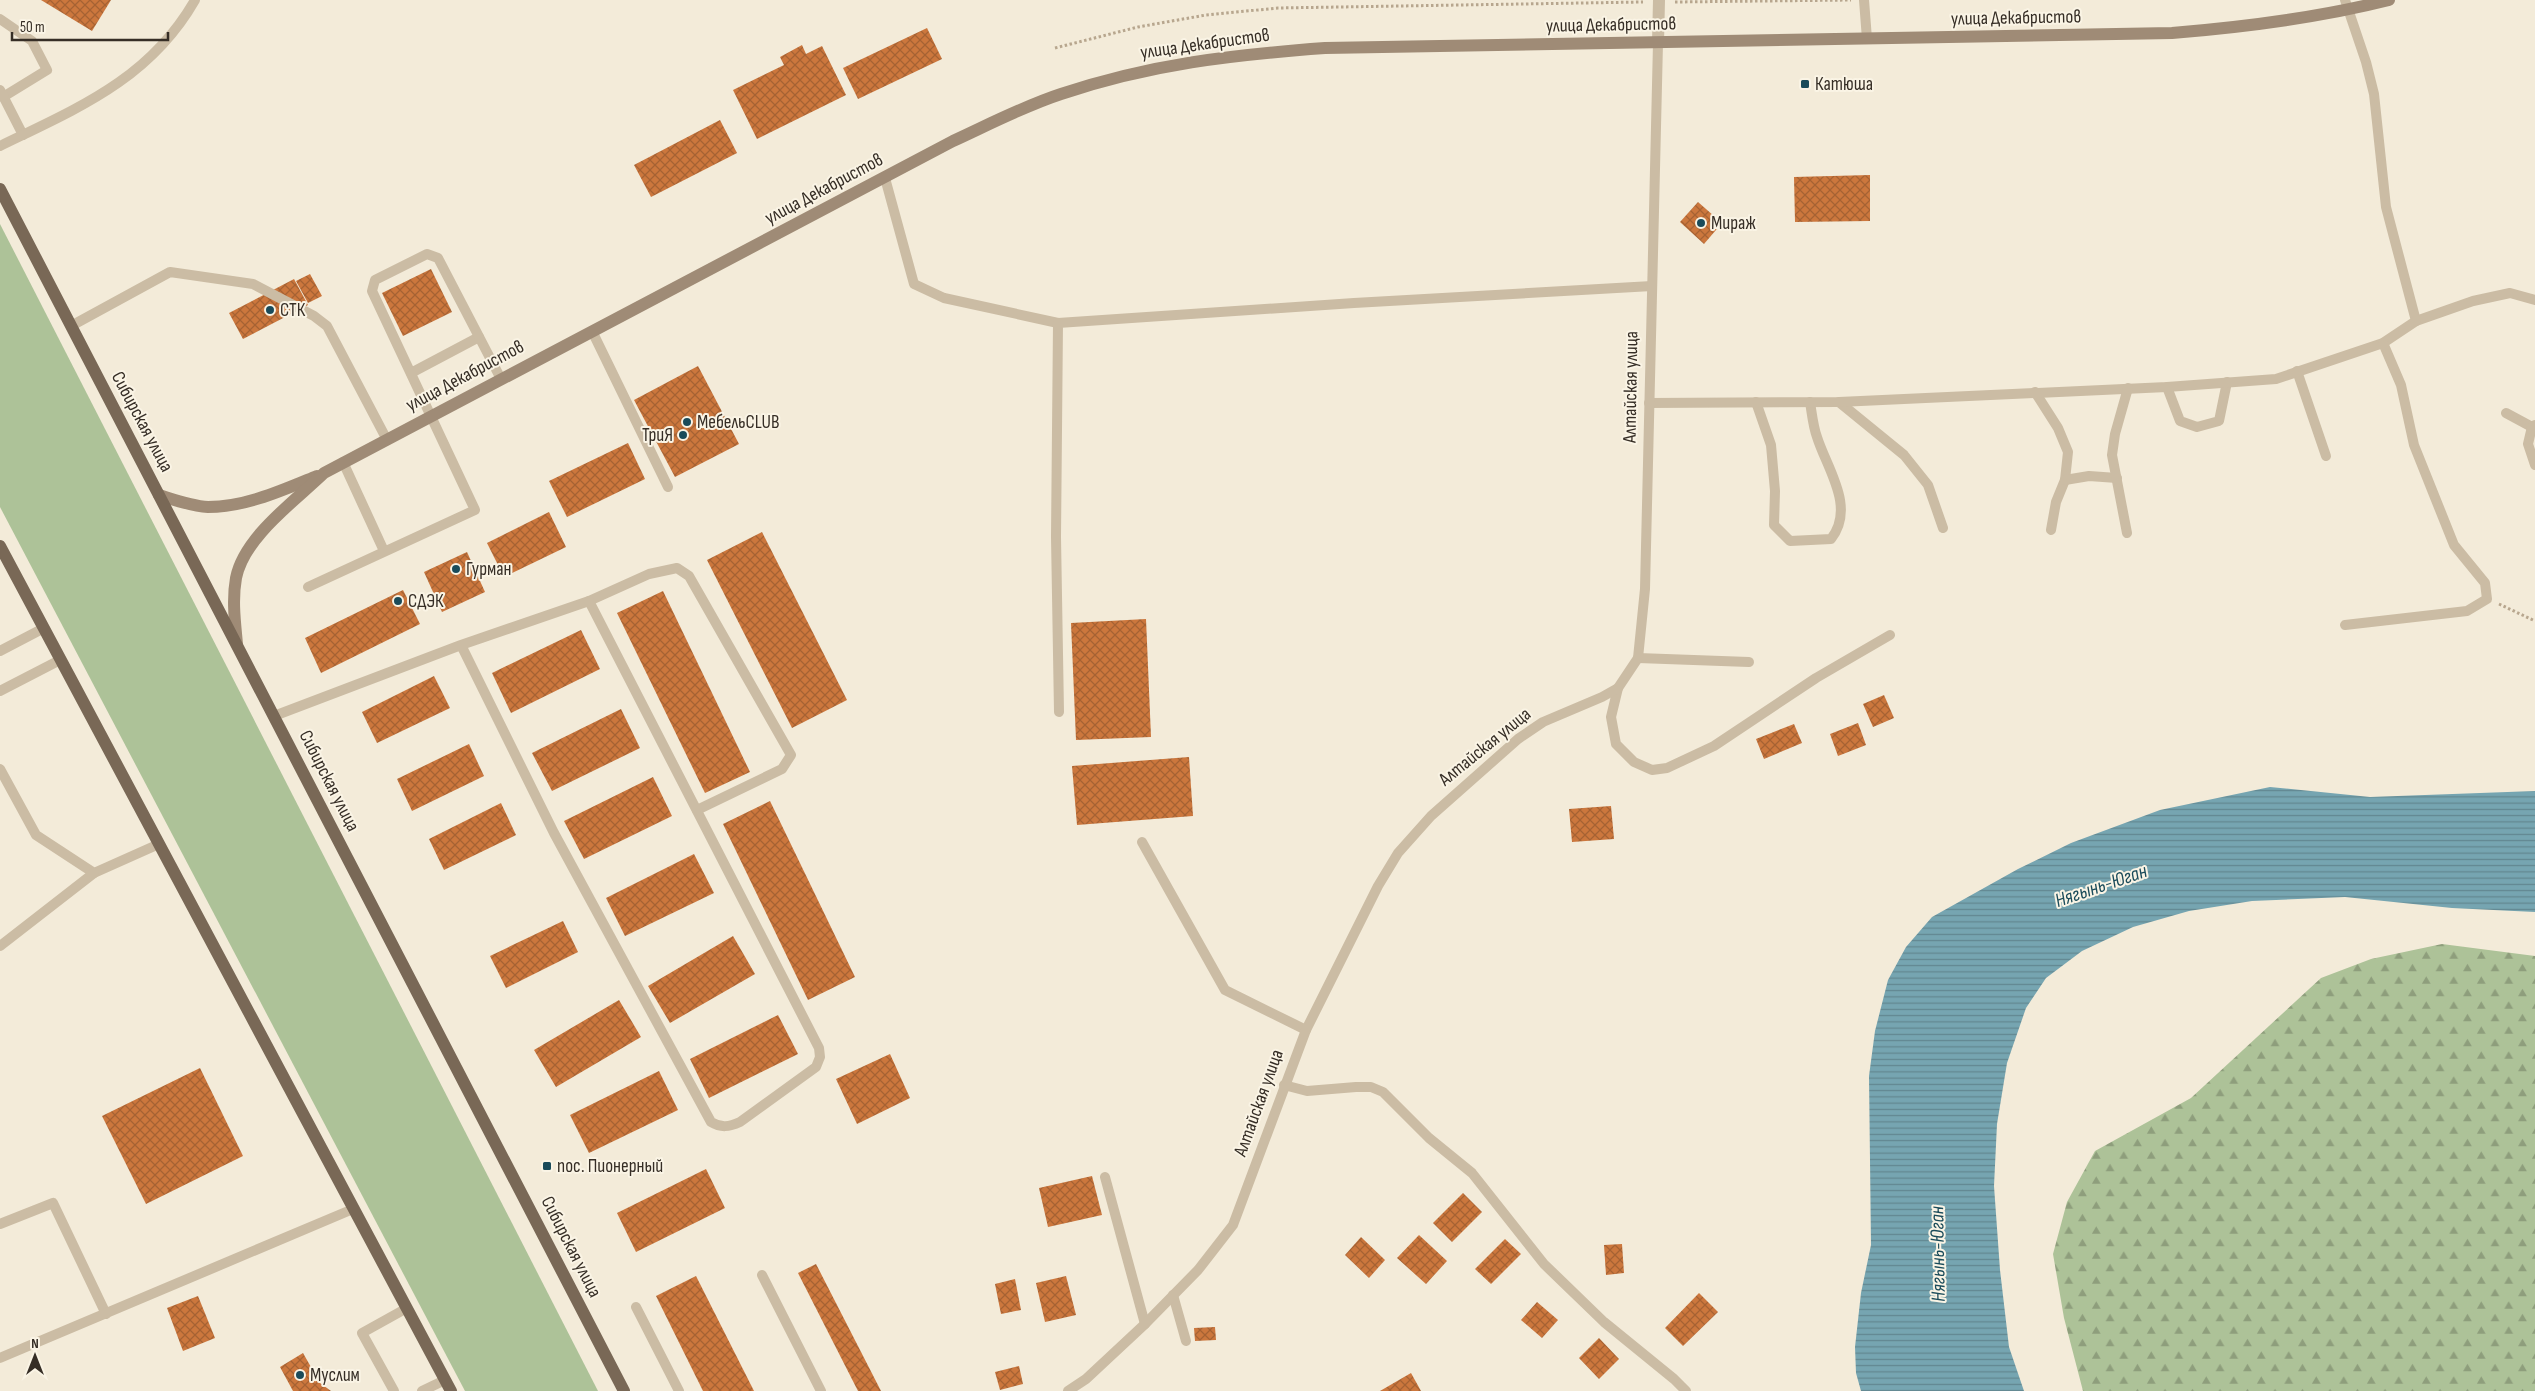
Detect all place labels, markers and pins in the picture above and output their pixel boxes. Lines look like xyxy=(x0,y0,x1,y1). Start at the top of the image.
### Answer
place label: Катюша xyxy=(1815,73,1873,96)
marker: Катюша xyxy=(1799,78,1811,90)
place label: Мираж xyxy=(1711,212,1756,235)
marker: Мираж xyxy=(1695,217,1707,229)
place label: СТК xyxy=(280,299,306,322)
marker: СТК xyxy=(264,304,276,316)
place label: МебельCLUB xyxy=(697,411,779,434)
marker: МебельCLUB xyxy=(681,416,693,428)
place label: ТриЯ xyxy=(642,424,673,447)
marker: ТриЯ xyxy=(677,429,689,441)
place label: Гурман xyxy=(466,558,512,581)
marker: Гурман xyxy=(450,563,462,575)
place label: СДЭК xyxy=(408,590,444,613)
marker: СДЭК xyxy=(392,595,404,607)
place label: пос. Пионерный xyxy=(557,1155,663,1178)
marker: пос. Пионерный xyxy=(541,1160,553,1172)
place label: Муслим xyxy=(310,1364,360,1387)
marker: Муслим xyxy=(294,1369,306,1381)

